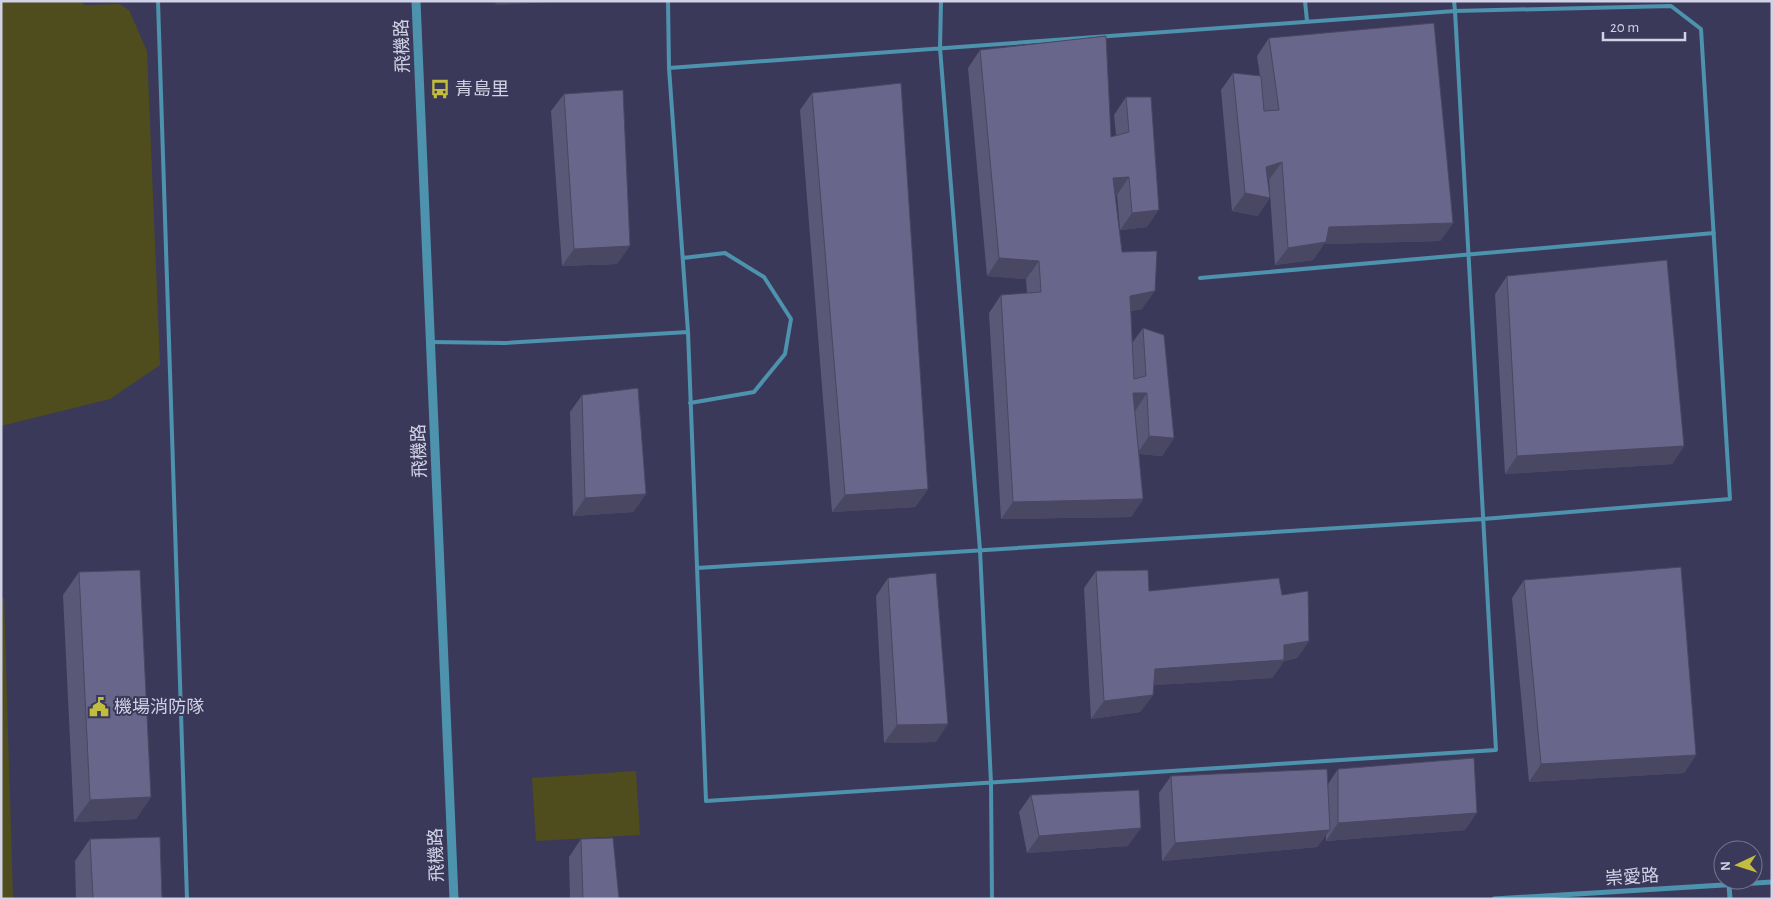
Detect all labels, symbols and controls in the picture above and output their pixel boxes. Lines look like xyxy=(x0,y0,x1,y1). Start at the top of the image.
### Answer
scale bar xyxy=(1603,10,1686,42)
street label: 飛機路 xyxy=(391,19,413,73)
text: 20 m xyxy=(1610,20,1639,35)
bus stop icon: 青島里 xyxy=(429,78,451,100)
place label: 青島里 xyxy=(455,79,509,99)
street label: 飛機路 xyxy=(408,424,430,478)
public building icon: 機場消防隊 xyxy=(88,696,110,718)
place label: 機場消防隊 xyxy=(114,697,204,717)
street label: 飛機路 xyxy=(425,828,447,882)
north arrow xyxy=(1713,840,1763,890)
text: N xyxy=(1719,860,1733,871)
street label: 崇愛路 xyxy=(1604,865,1660,889)

